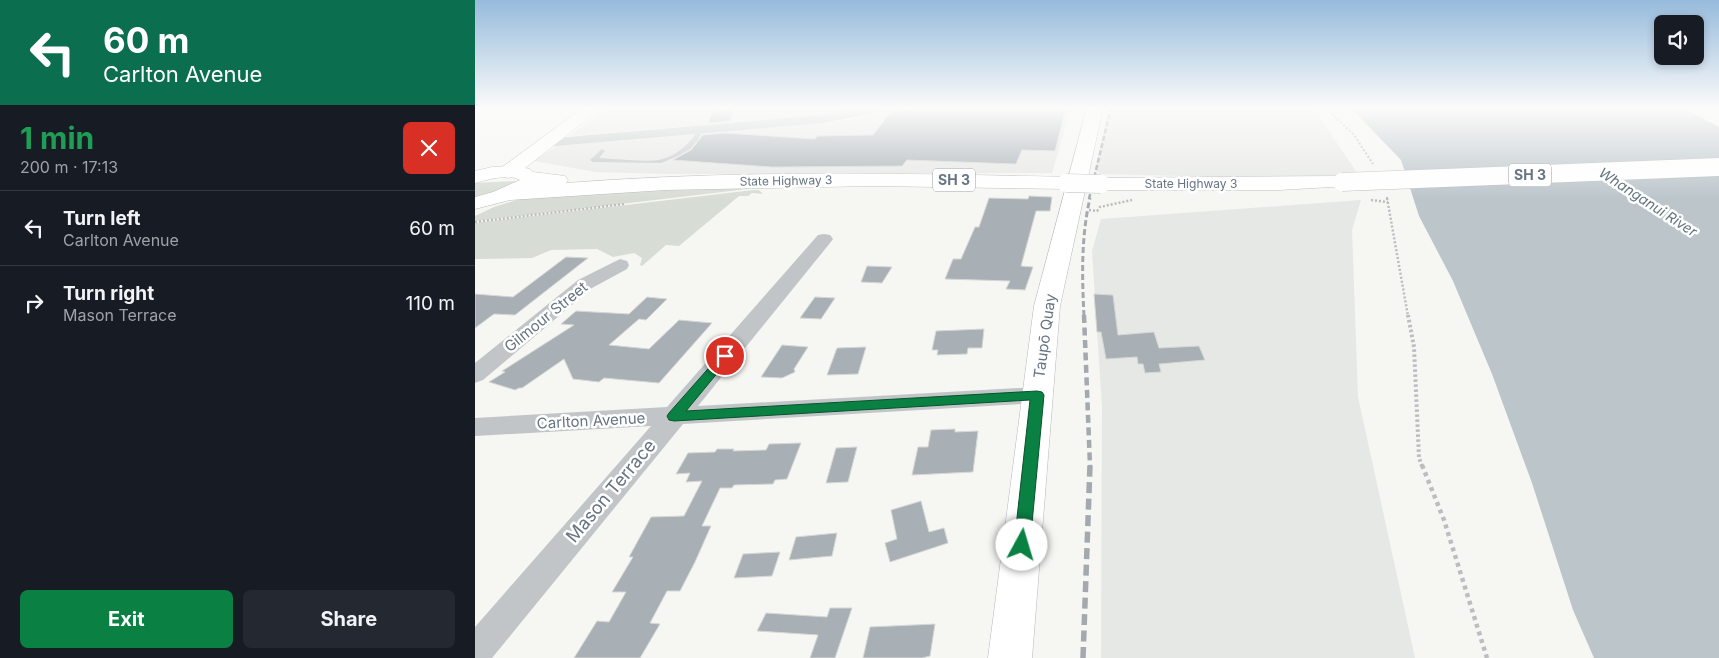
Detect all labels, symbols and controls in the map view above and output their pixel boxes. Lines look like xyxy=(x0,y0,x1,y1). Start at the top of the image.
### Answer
map controls xyxy=(1654,15,1704,65)
button: sound xyxy=(1654,15,1704,65)
text: 60 m xyxy=(103,19,190,61)
icon: left xyxy=(20,20,85,85)
text: Carlton Avenue xyxy=(103,61,262,87)
text: 1 min xyxy=(20,120,94,156)
button: close xyxy=(403,122,455,174)
text: 200 m · 17:13 xyxy=(20,157,118,177)
road number: SH 3 xyxy=(1509,164,1551,186)
water label: Whanganui River xyxy=(1596,164,1701,240)
road number: SH 3 xyxy=(933,168,975,192)
street label: State Highway 3 xyxy=(739,172,833,189)
street label: State Highway 3 xyxy=(1145,176,1237,191)
text: Turn left xyxy=(63,207,141,230)
icon: left xyxy=(20,214,48,242)
text: 60 m xyxy=(409,217,455,240)
text: Carlton Avenue xyxy=(63,230,179,250)
street label: Gilmour Street xyxy=(500,277,591,356)
text: Turn right xyxy=(63,282,154,305)
icon: right xyxy=(20,289,48,317)
text: 110 m xyxy=(406,292,455,315)
street label: Taupō Quay xyxy=(1029,292,1060,379)
text: Mason Terrace xyxy=(63,305,177,325)
pin xyxy=(704,335,746,377)
icon: arrive xyxy=(711,342,739,370)
street label: Carlton Avenue xyxy=(536,408,646,433)
street label: Mason Terrace xyxy=(562,435,660,546)
position arrow xyxy=(995,518,1047,570)
button: Exit xyxy=(20,590,233,648)
button: Share xyxy=(243,590,455,648)

